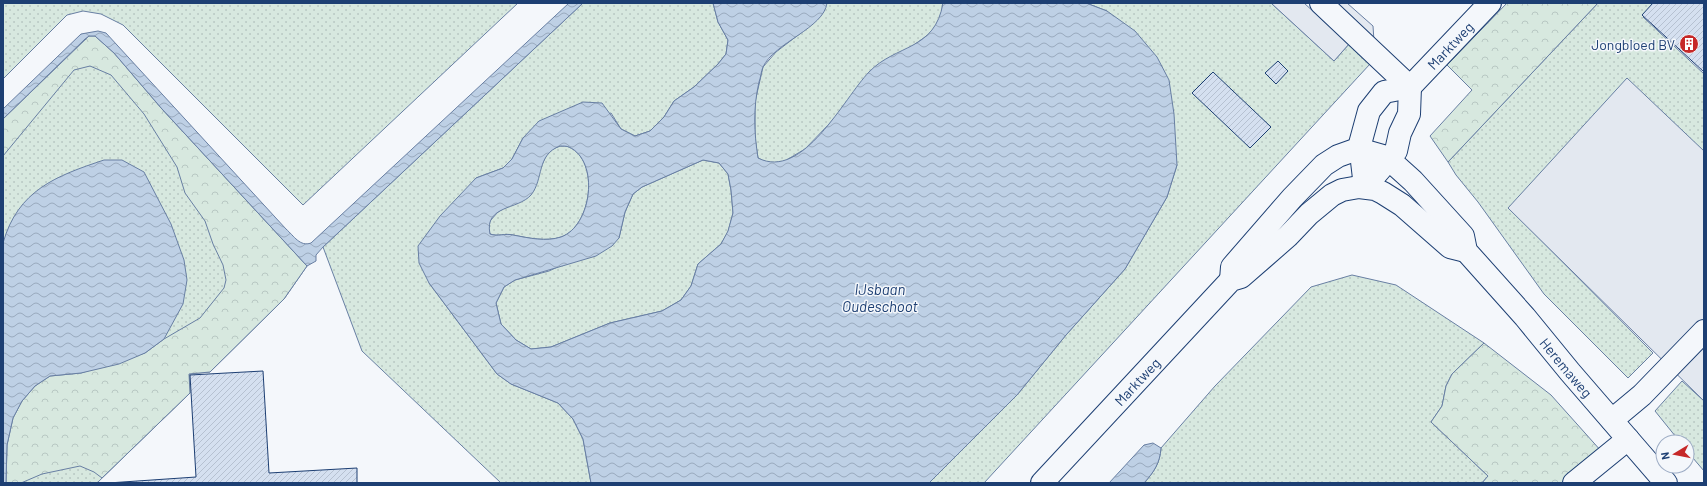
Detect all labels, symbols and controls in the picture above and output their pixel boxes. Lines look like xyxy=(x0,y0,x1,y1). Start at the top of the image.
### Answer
street label: Marktweg xyxy=(1423,18,1476,72)
building icon: Jongbloed BV xyxy=(1678,33,1700,55)
place label: Jongbloed BV xyxy=(1591,36,1675,53)
water label: IJsbaan Oudeschoot xyxy=(842,280,919,315)
street label: Heremaweg xyxy=(1537,334,1596,401)
street label: Marktweg xyxy=(1110,354,1163,409)
north arrow xyxy=(1655,434,1695,474)
text: N xyxy=(1658,451,1672,461)

